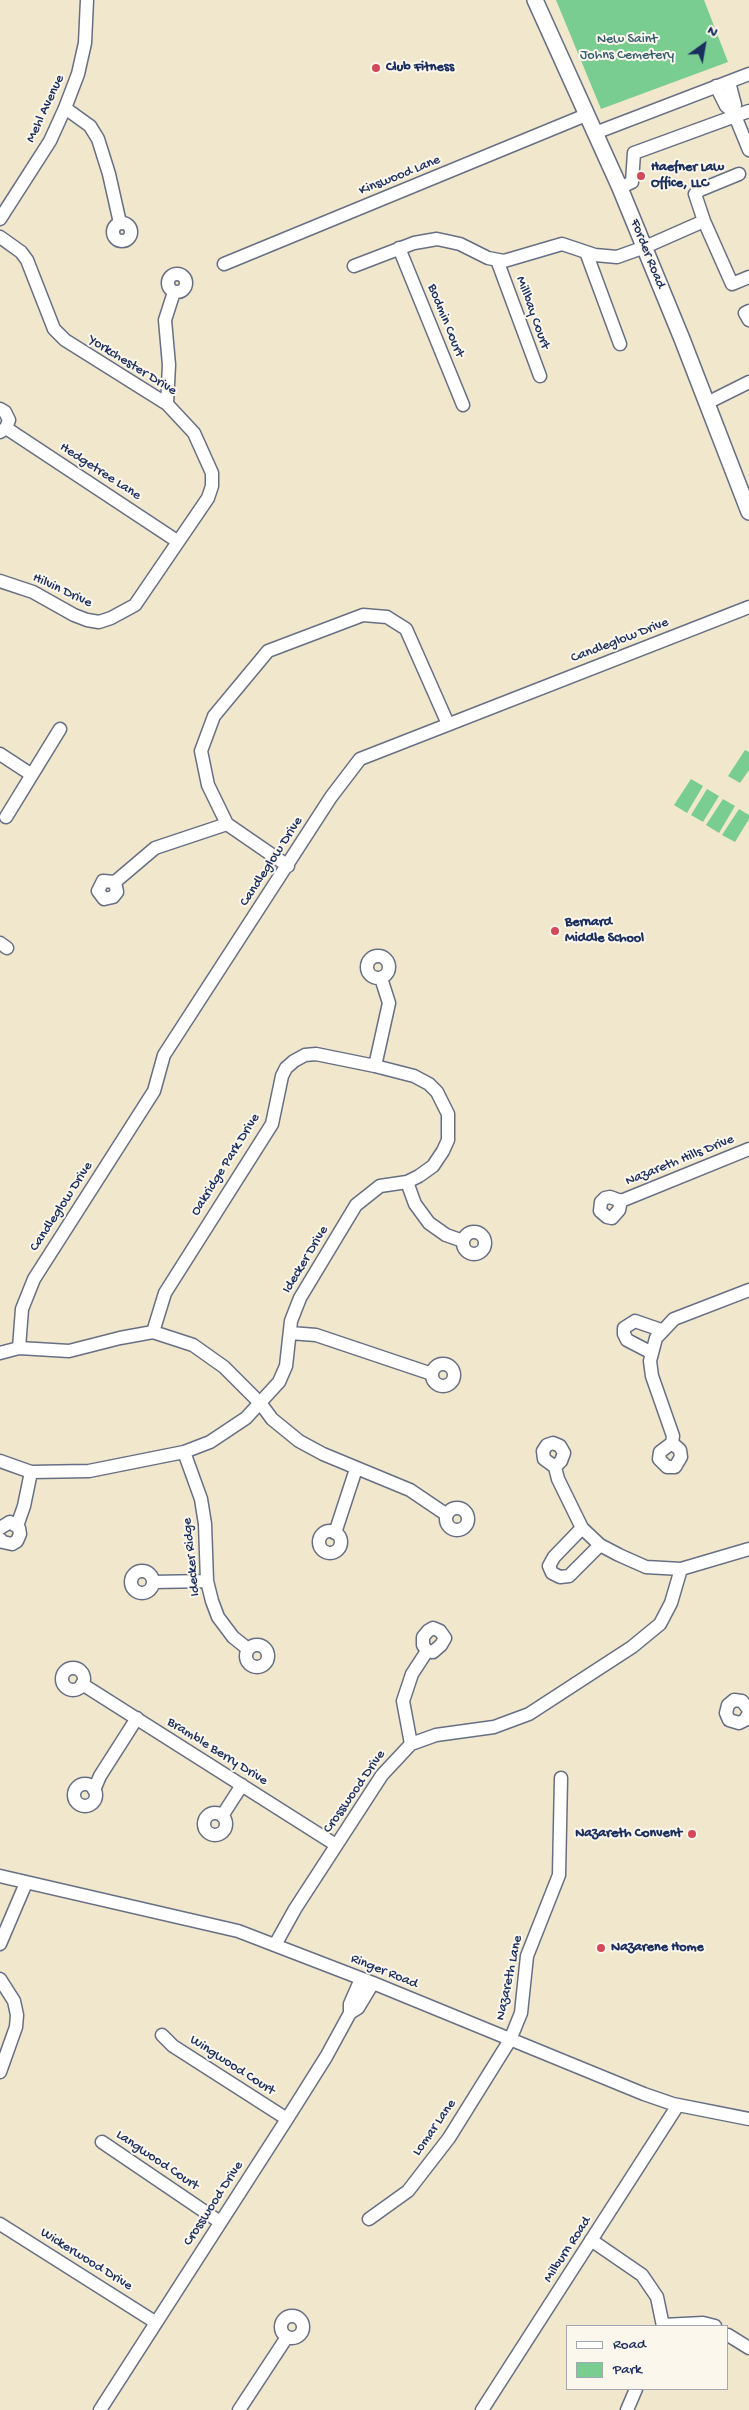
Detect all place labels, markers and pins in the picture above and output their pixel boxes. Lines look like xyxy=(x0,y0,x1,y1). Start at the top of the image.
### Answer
place label: Club Fitness xyxy=(386,60,454,76)
marker: Club Fitness xyxy=(370,62,382,74)
place label: Haefner Law Office, LLC xyxy=(651,160,724,192)
marker: Haefner Law Office, LLC xyxy=(635,170,647,182)
place label: Bernard Middle School xyxy=(565,915,644,948)
marker: Bernard Middle School xyxy=(549,925,561,937)
place label: Nazareth Convent xyxy=(575,1826,682,1842)
marker: Nazareth Convent xyxy=(686,1828,698,1840)
place label: Nazarene Home xyxy=(611,1940,704,1956)
marker: Nazarene Home xyxy=(595,1942,607,1954)

